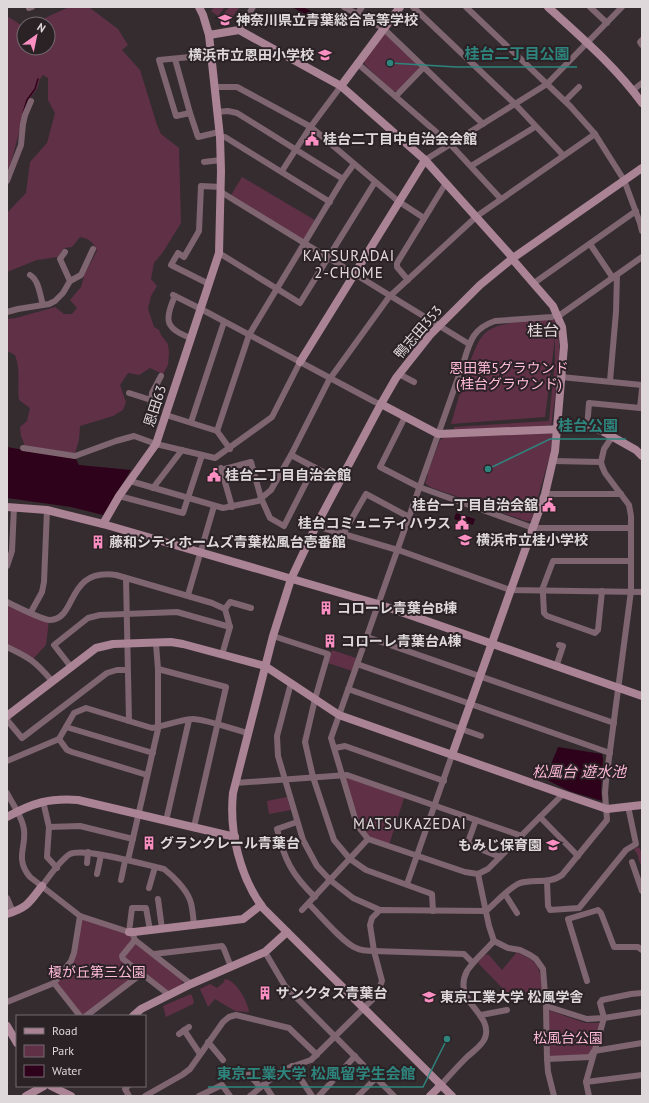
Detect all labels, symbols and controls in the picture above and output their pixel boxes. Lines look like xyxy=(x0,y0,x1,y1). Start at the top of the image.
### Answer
place label: 神奈川県立青葉総合高等学校 xyxy=(236,11,418,29)
school or university icon: 神奈川県立青葉総合高等学校 xyxy=(217,12,233,28)
north arrow xyxy=(16,16,56,56)
text: N xyxy=(35,20,48,35)
callout: 桂台二丁目公園 xyxy=(456,40,577,67)
text: 桂台二丁目公園 xyxy=(464,44,570,63)
place label: 横浜市立恩田小学校 xyxy=(188,46,314,64)
school or university icon: 横浜市立恩田小学校 xyxy=(317,47,333,63)
place label: 桂台二丁目中自治会会館 xyxy=(323,130,477,148)
public building icon: 桂台二丁目中自治会会館 xyxy=(304,131,320,147)
district label: KATSURADAI 2-CHOME xyxy=(303,246,395,282)
street label: 鴨志田353 xyxy=(390,302,446,362)
district label: 桂台 xyxy=(527,320,559,340)
park label: 恩田第5グラウンド (桂台グラウンド) xyxy=(449,359,569,393)
street label: 恩田63 xyxy=(140,383,170,429)
callout: 桂台公園 xyxy=(550,412,626,439)
text: 桂台公園 xyxy=(558,416,618,435)
place label: 桂台二丁目自治会館 xyxy=(225,466,351,484)
public building icon: 桂台二丁目自治会館 xyxy=(206,467,222,483)
place label: 桂台一丁目自治会舘 xyxy=(412,496,538,514)
public building icon: 桂台一丁目自治会舘 xyxy=(541,497,557,513)
place label: 桂台コミュニティハウス xyxy=(298,514,451,532)
public building icon: 桂台コミュニティハウス xyxy=(454,515,470,531)
place label: 横浜市立桂小学校 xyxy=(476,531,588,549)
school or university icon: 横浜市立桂小学校 xyxy=(457,532,473,548)
place label: 藤和シティホームズ青葉松風台壱番館 xyxy=(109,533,346,551)
building icon: 藤和シティホームズ青葉松風台壱番館 xyxy=(90,534,106,550)
place label: コローレ青葉台B棟 xyxy=(337,599,457,617)
building icon: コローレ青葉台B棟 xyxy=(318,600,334,616)
place label: コローレ青葉台A棟 xyxy=(341,632,461,650)
building icon: コローレ青葉台A棟 xyxy=(322,633,338,649)
water label: 松風台 遊水池 xyxy=(532,762,628,781)
district label: MATSUKAZEDAI xyxy=(353,814,467,833)
place label: グランクレール青葉台 xyxy=(160,834,300,852)
building icon: グランクレール青葉台 xyxy=(141,835,157,851)
place label: もみじ保育園 xyxy=(458,836,542,854)
school or university icon: もみじ保育園 xyxy=(545,837,561,853)
park label: 榎が丘第三公園 xyxy=(48,963,146,981)
place label: サンクタス青葉台 xyxy=(276,984,387,1002)
building icon: サンクタス青葉台 xyxy=(257,985,273,1001)
place label: 東京工業大学 松風学舎 xyxy=(440,988,584,1006)
school or university icon: 東京工業大学 松風学舎 xyxy=(421,989,437,1005)
legend xyxy=(16,1015,146,1087)
text: Road xyxy=(52,1023,77,1038)
park label: 松風台公園 xyxy=(533,1029,603,1047)
text: Park xyxy=(52,1043,74,1058)
callout: 東京工業大学 松風留学生会館 xyxy=(208,1060,423,1087)
text: Water xyxy=(52,1063,82,1078)
text: 東京工業大学 松風留学生会館 xyxy=(217,1064,415,1083)

